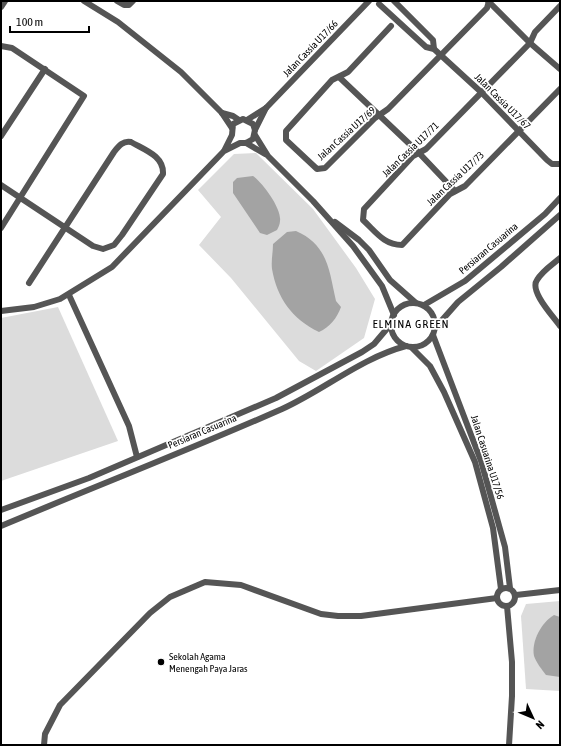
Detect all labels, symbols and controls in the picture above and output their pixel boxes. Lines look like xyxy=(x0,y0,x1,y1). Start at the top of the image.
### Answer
scale bar xyxy=(10,8,89,34)
text: 100 m xyxy=(16,15,43,29)
street label: Jalan Cassia U17/66 xyxy=(281,18,340,79)
street label: Jalan Cassia U17/67 xyxy=(473,71,533,132)
street label: Jalan Cassia U17/69 xyxy=(315,104,378,162)
street label: Jalan Cassia U17/71 xyxy=(380,120,441,179)
street label: Jalan Cassia U17/73 xyxy=(425,149,486,208)
street label: Persiaran Casuarina xyxy=(457,220,520,276)
district label: ELMINA GREEN xyxy=(372,317,450,331)
street label: Persiaran Casuarina xyxy=(166,412,238,451)
street label: Jalan Casuarina U17/56 xyxy=(469,414,506,501)
place label: Sekolah Agama Menengah Paya Jaras xyxy=(169,651,248,674)
marker: Sekolah Agama Menengah Paya Jaras xyxy=(156,657,166,667)
north arrow xyxy=(513,698,553,738)
text: N xyxy=(534,718,547,731)

